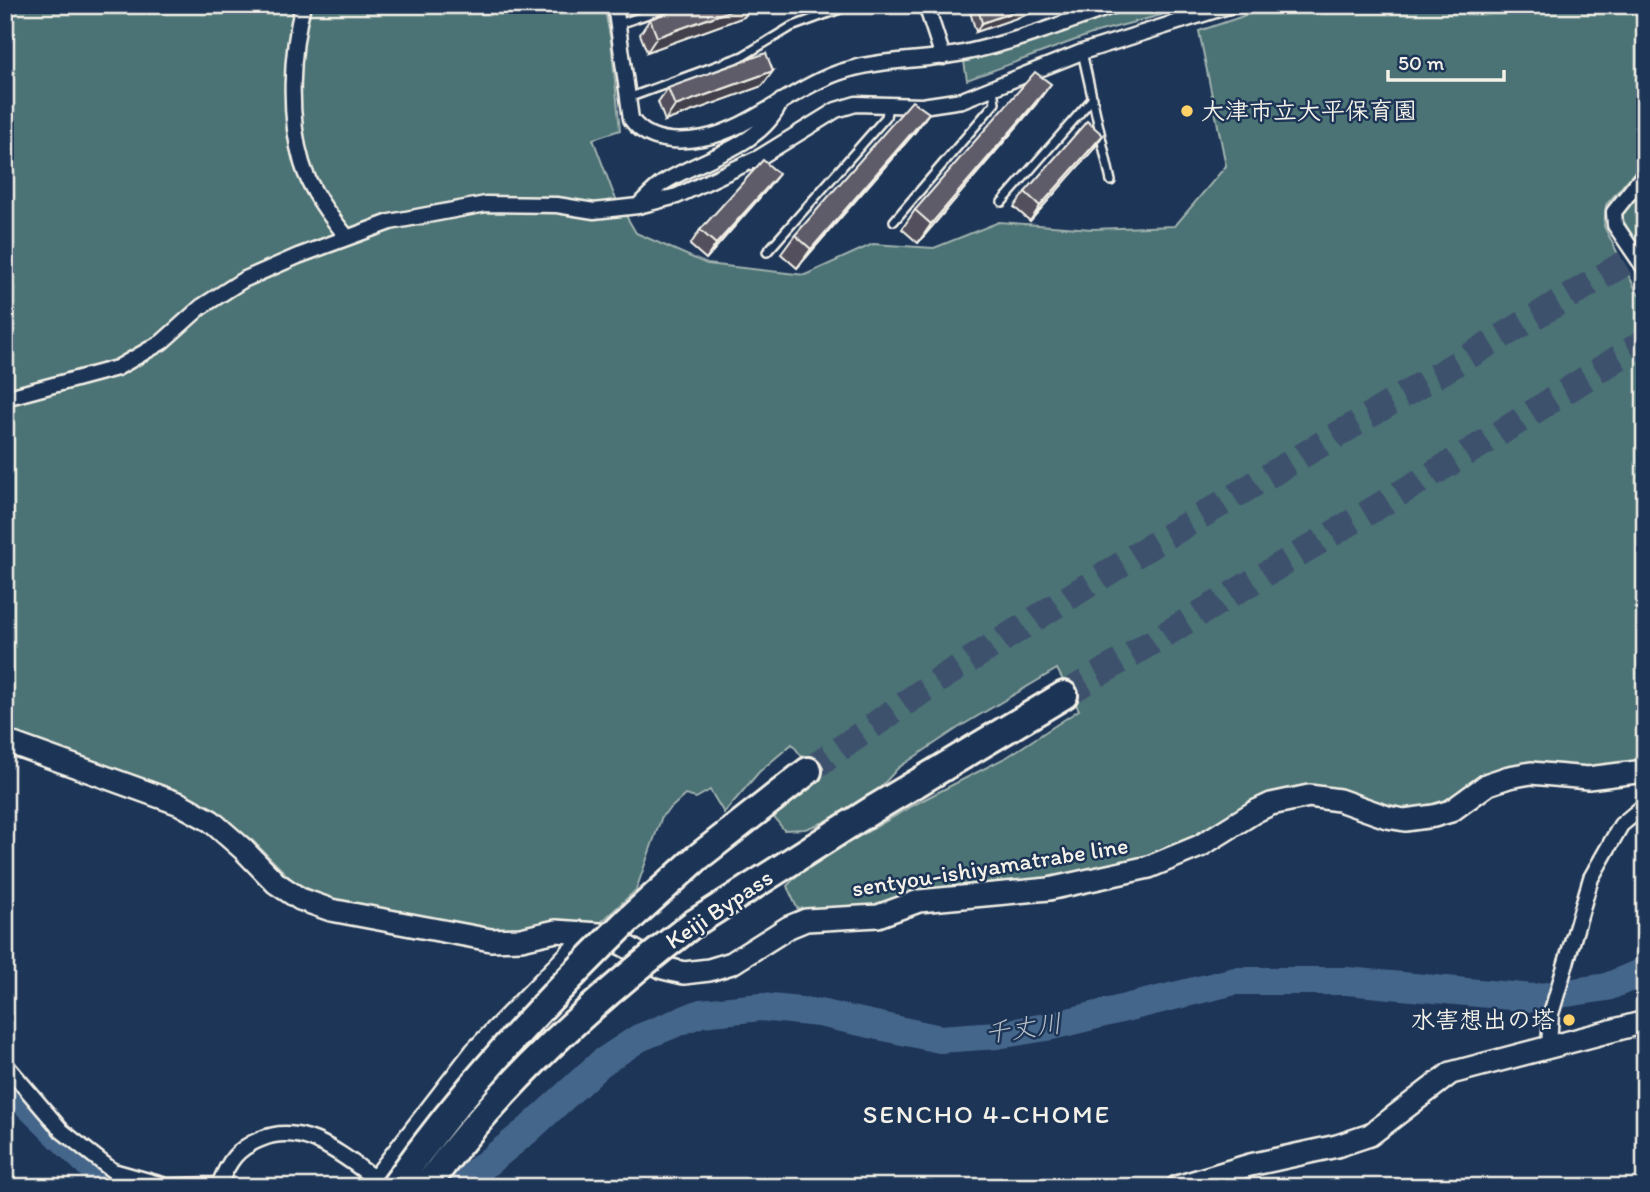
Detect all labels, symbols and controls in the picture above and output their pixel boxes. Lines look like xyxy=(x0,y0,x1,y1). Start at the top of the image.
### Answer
scale bar xyxy=(1388,38,1503,82)
text: 50 m xyxy=(1398,50,1445,75)
place label: 大津市立大平保育園 xyxy=(1201,96,1417,125)
marker: 大津市立大平保育園 xyxy=(1179,103,1195,119)
street label: sentyou-ishiyamatrabe line xyxy=(850,830,1130,903)
street label: Keiji Bypass xyxy=(660,862,778,955)
place label: 水害想出の塔 xyxy=(1411,1005,1555,1034)
water label: 千丈川 xyxy=(982,1007,1064,1049)
marker: 水害想出の塔 xyxy=(1561,1012,1577,1028)
district label: SENCHO 4-CHOME xyxy=(863,1098,1111,1130)

